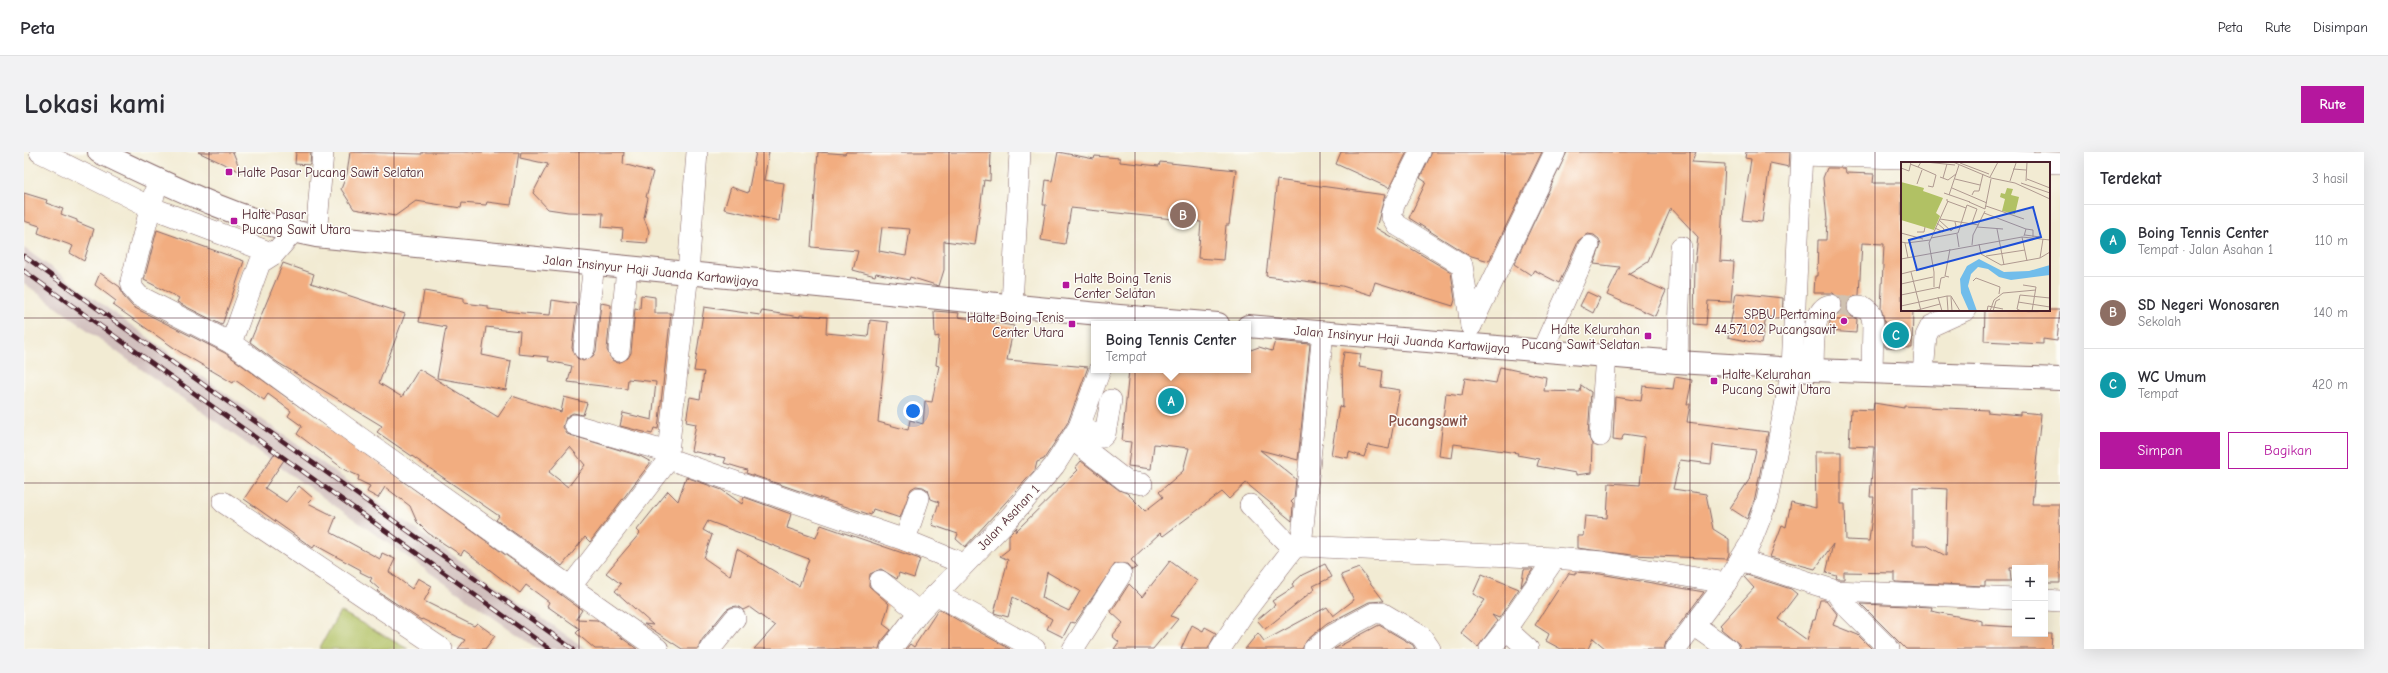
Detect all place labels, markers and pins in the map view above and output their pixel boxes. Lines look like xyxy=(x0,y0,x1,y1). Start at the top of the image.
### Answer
place label: Halte Pasar Pucang Sawit Selatan xyxy=(237,165,424,180)
marker: Halte Pasar Pucang Sawit Selatan xyxy=(224,167,234,177)
pin: B xyxy=(1170,200,1196,230)
place label: Halte Pasar Pucang Sawit Utara xyxy=(242,207,351,237)
marker: Halte Pasar Pucang Sawit Utara xyxy=(229,216,239,226)
place label: Halte Boing Tenis Center Selatan xyxy=(1074,271,1171,301)
marker: Halte Boing Tenis Center Selatan xyxy=(1061,280,1071,290)
place label: SPBU Pertamina 44.571.02 Pucangsawit xyxy=(1715,307,1837,337)
place label: Halte Boing Tenis Center Utara xyxy=(967,310,1064,340)
marker: SPBU Pertamina 44.571.02 Pucangsawit xyxy=(1839,316,1849,326)
marker: Halte Boing Tenis Center Utara xyxy=(1067,319,1077,329)
pin: C xyxy=(1883,320,1909,350)
place label: Halte Kelurahan Pucang Sawit Selatan xyxy=(1522,322,1640,352)
marker: Halte Kelurahan Pucang Sawit Selatan xyxy=(1643,331,1653,341)
place label: Halte Kelurahan Pucang Sawit Utara xyxy=(1722,367,1831,397)
marker: Halte Kelurahan Pucang Sawit Utara xyxy=(1709,376,1719,386)
pin: A xyxy=(1158,386,1184,416)

